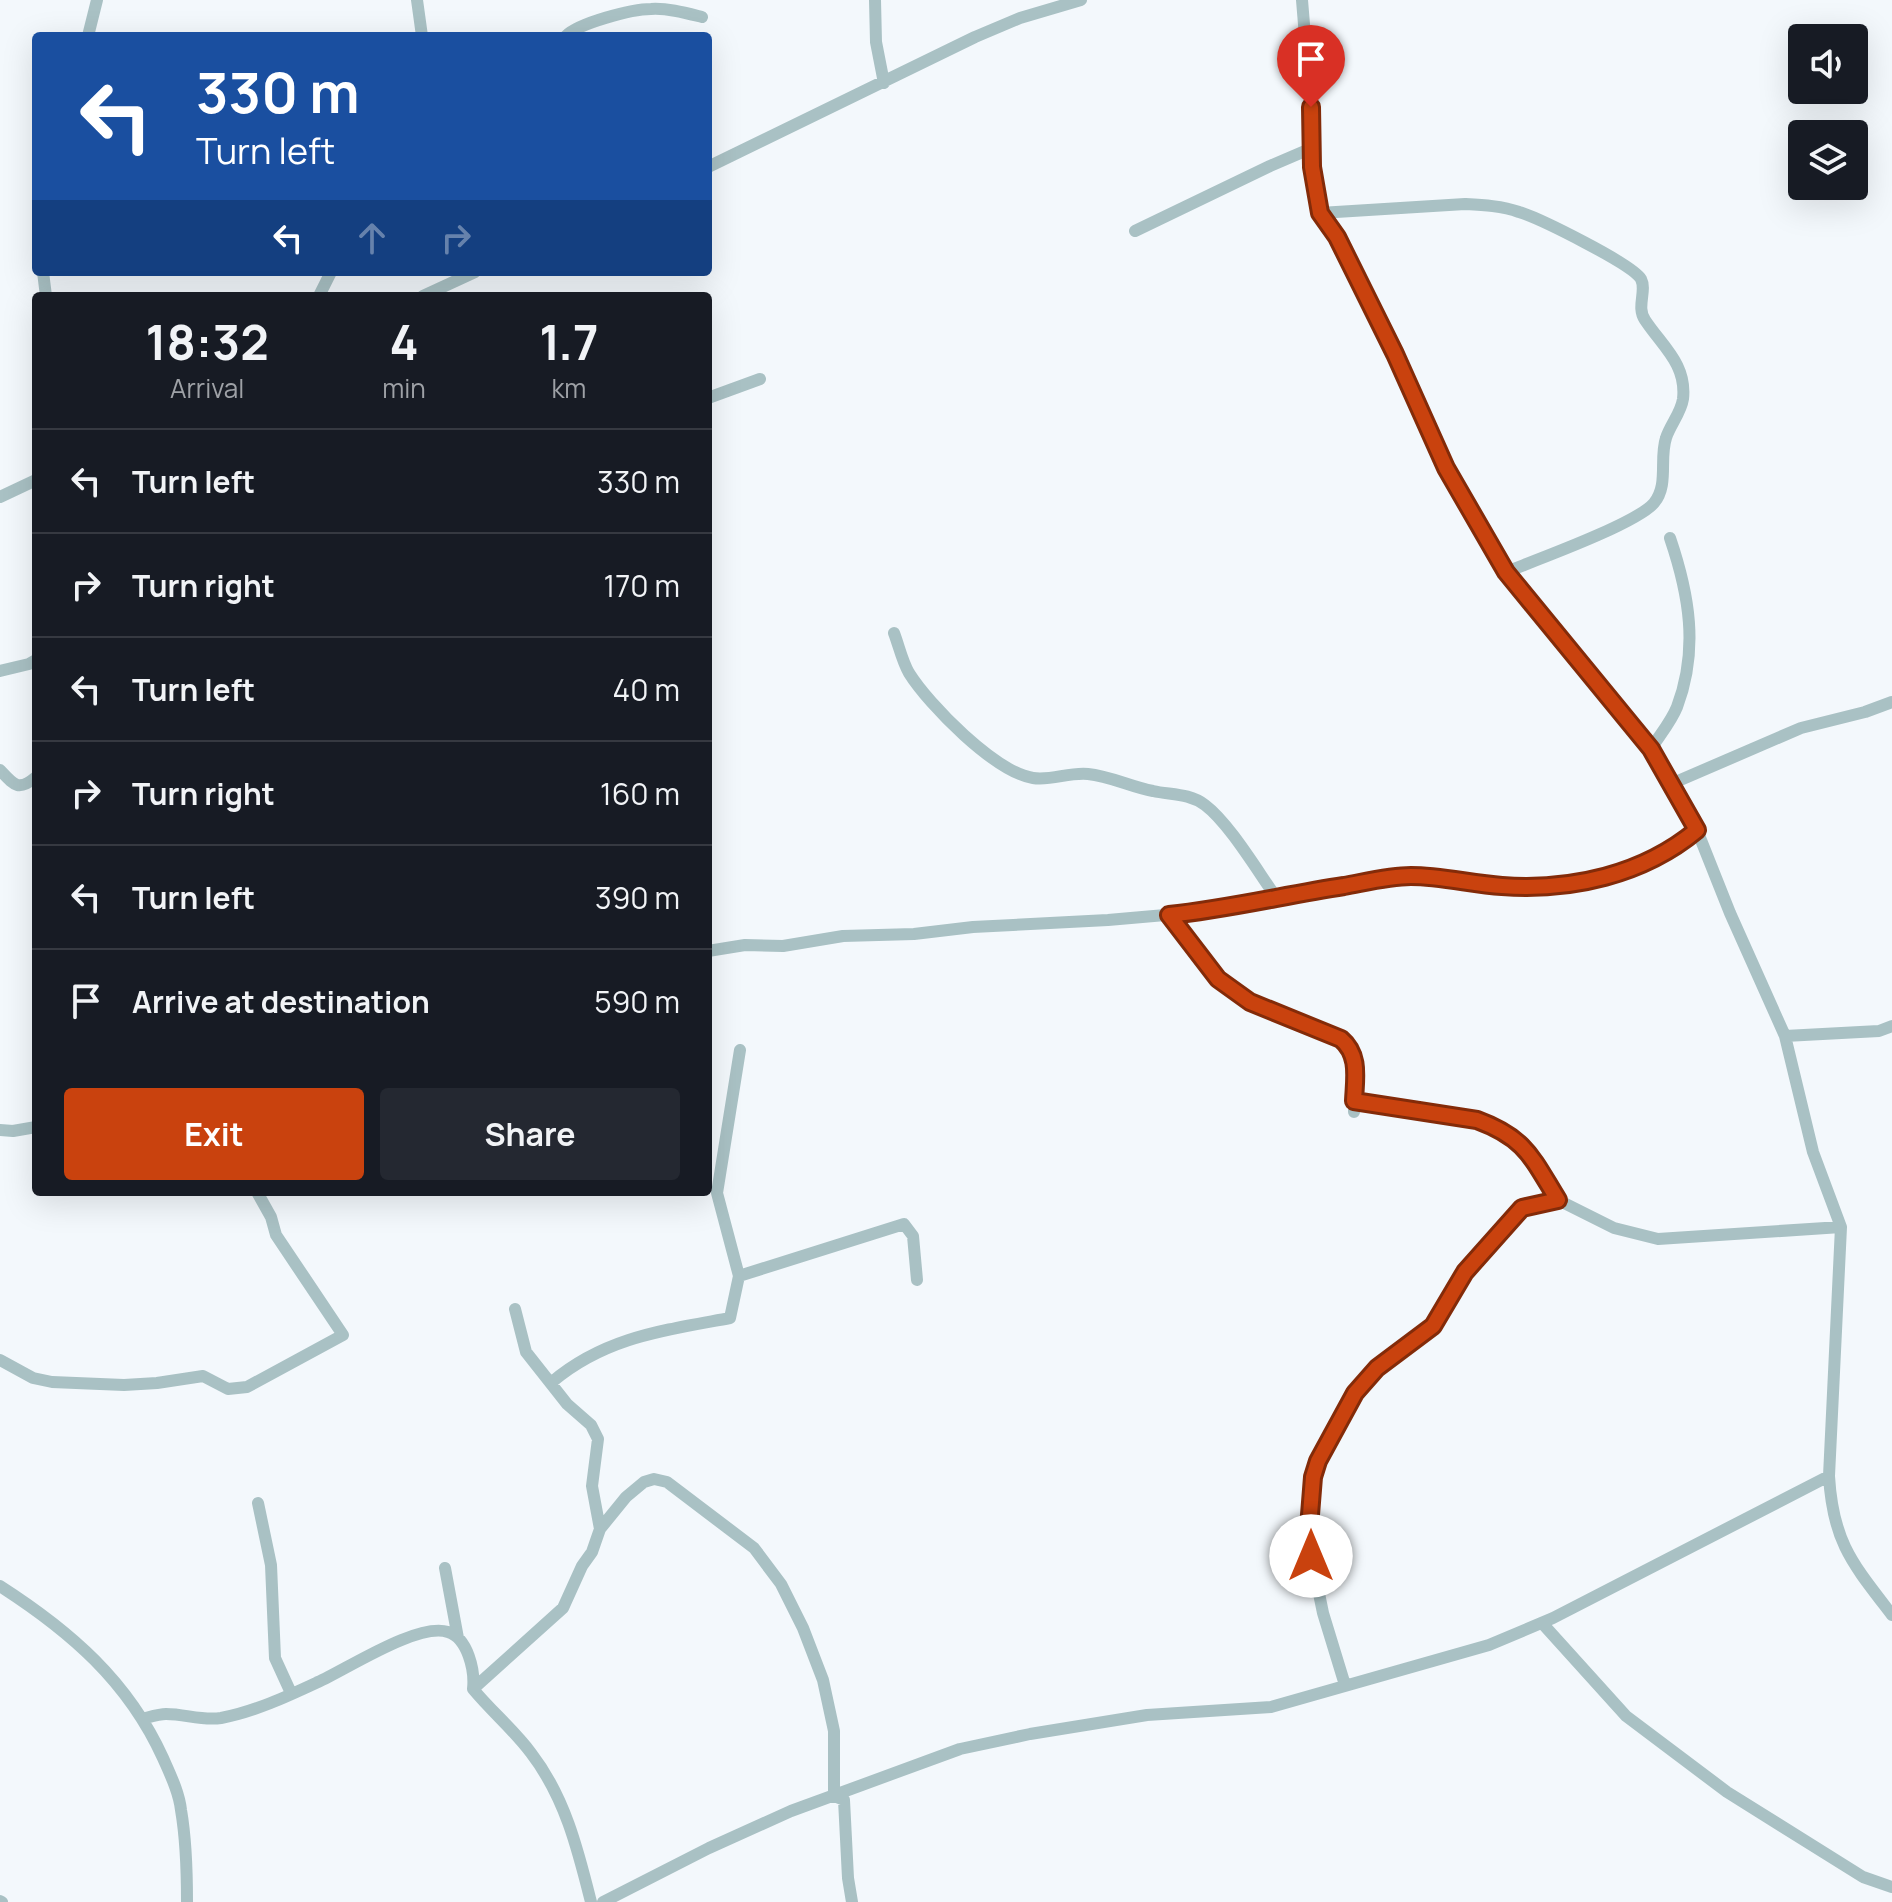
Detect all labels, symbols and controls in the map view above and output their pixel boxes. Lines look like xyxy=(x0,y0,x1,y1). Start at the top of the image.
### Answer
map controls xyxy=(1788,24,1868,200)
button: sound xyxy=(1788,24,1868,104)
pin xyxy=(1277,25,1345,107)
icon: arrive xyxy=(1289,37,1333,81)
text: 330 m xyxy=(196,53,360,130)
icon: left xyxy=(64,64,168,168)
button: layers xyxy=(1788,120,1868,200)
text: Turn left xyxy=(196,126,335,175)
icon: left xyxy=(266,216,310,260)
icon: ahead xyxy=(350,216,394,260)
icon: right xyxy=(434,216,478,260)
text: 18:32 xyxy=(145,309,269,374)
text: 4 xyxy=(389,309,419,374)
text: 1.7 xyxy=(539,309,599,374)
text: Arrival xyxy=(170,370,244,406)
text: min xyxy=(382,370,426,406)
text: km xyxy=(551,370,586,406)
icon: left xyxy=(64,459,108,503)
text: Turn left xyxy=(132,461,255,502)
text: 330 m xyxy=(597,461,680,502)
icon: right xyxy=(64,563,108,607)
text: Turn right xyxy=(132,565,275,606)
text: 170 m xyxy=(603,565,680,606)
icon: left xyxy=(64,667,108,711)
text: Turn left xyxy=(132,669,255,710)
text: 40 m xyxy=(613,669,680,710)
icon: right xyxy=(64,771,108,815)
text: Turn right xyxy=(132,773,275,814)
text: 160 m xyxy=(600,773,680,814)
icon: left xyxy=(64,875,108,919)
text: Turn left xyxy=(132,877,255,918)
text: 390 m xyxy=(595,877,680,918)
icon: arrive xyxy=(64,979,108,1023)
text: Arrive at destination xyxy=(132,981,430,1022)
text: 590 m xyxy=(594,981,680,1022)
button: Exit xyxy=(64,1088,364,1180)
button: Share xyxy=(380,1088,680,1180)
position arrow xyxy=(1269,1514,1353,1598)

